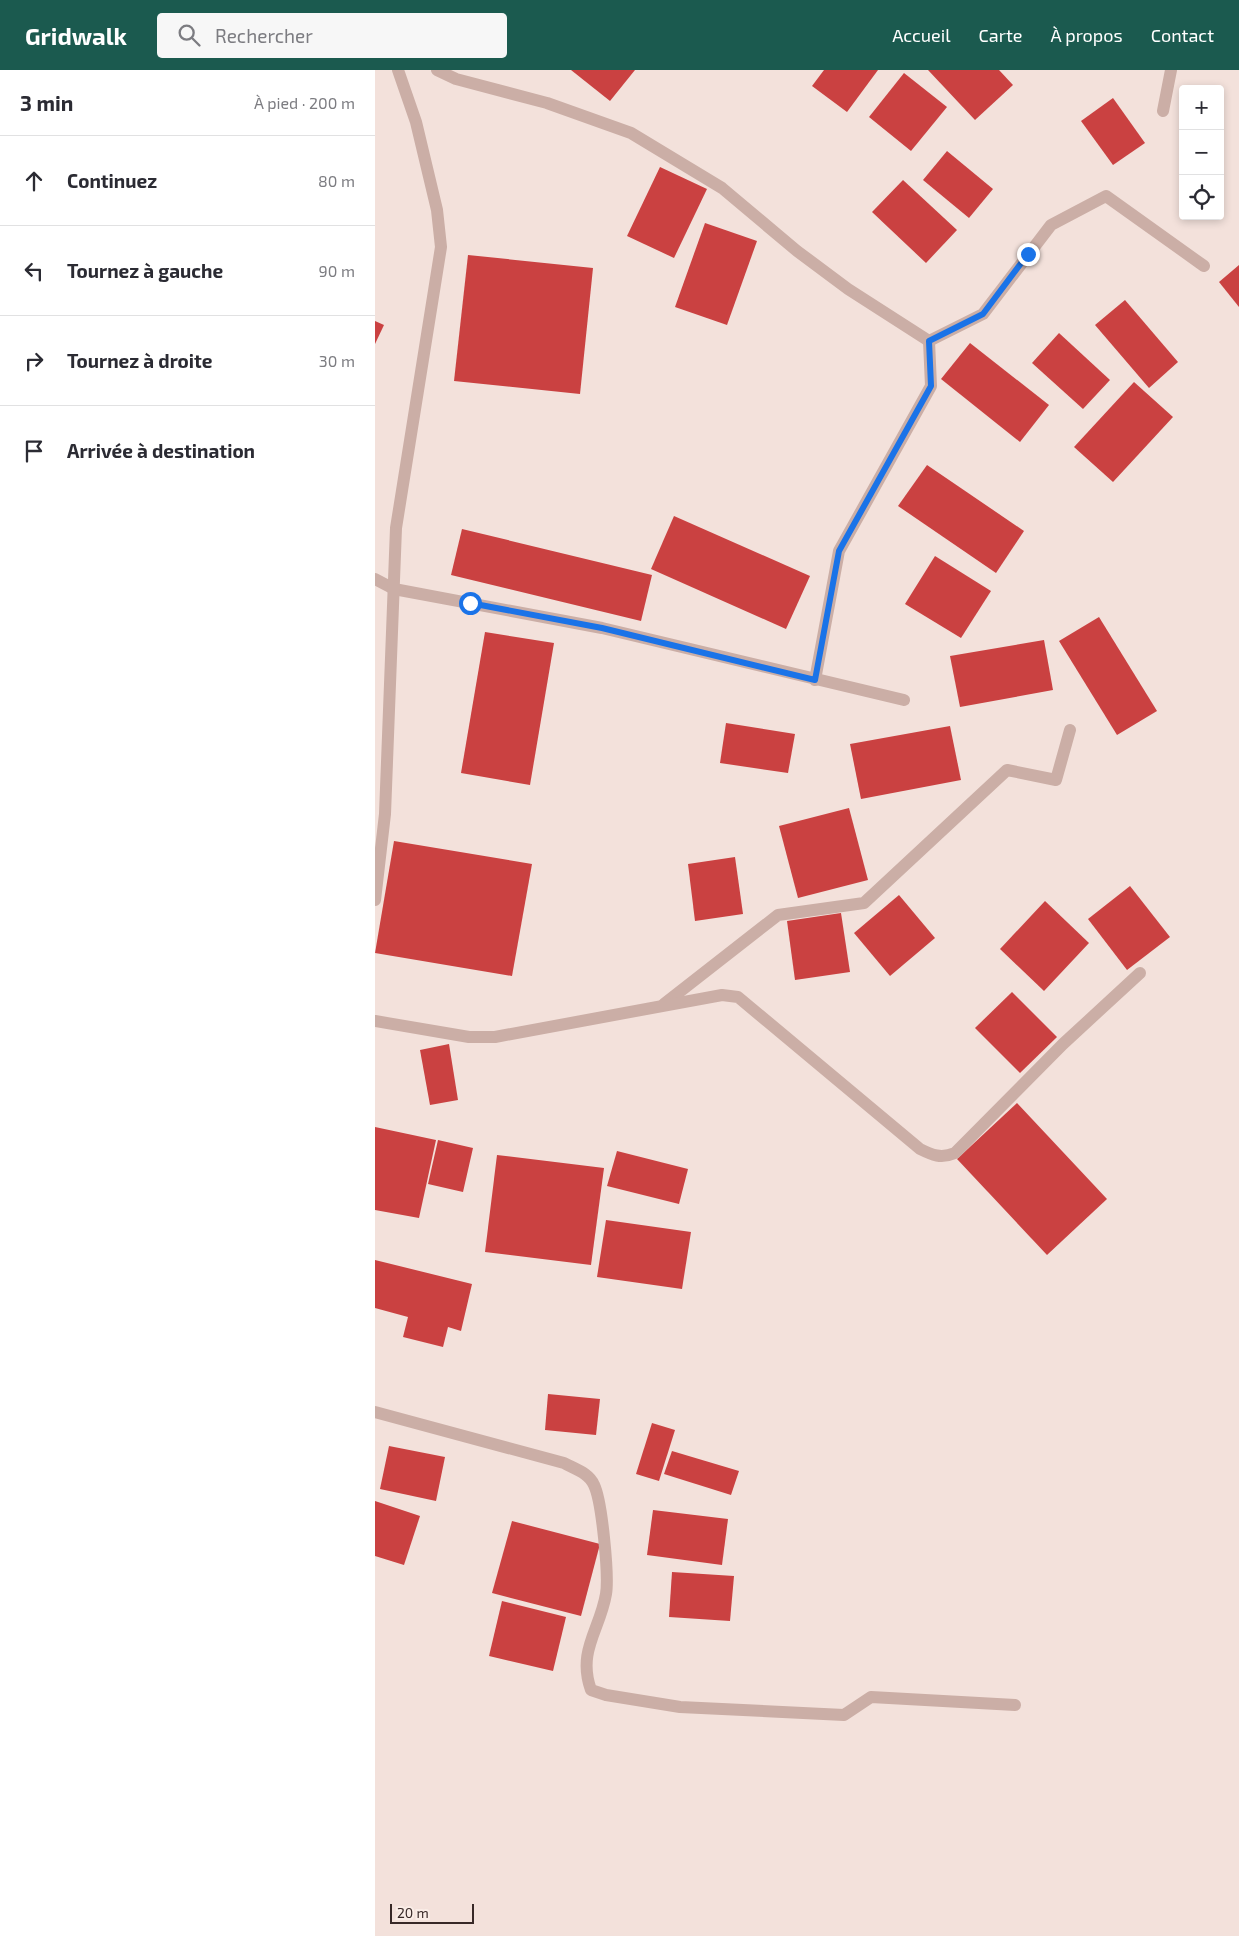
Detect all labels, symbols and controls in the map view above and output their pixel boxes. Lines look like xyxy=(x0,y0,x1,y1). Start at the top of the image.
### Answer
search box xyxy=(157,13,507,58)
text: Gridwalk xyxy=(25,21,127,50)
icon: search xyxy=(175,21,203,49)
text: Rechercher xyxy=(215,24,313,47)
text: Accueil xyxy=(892,24,951,46)
text: Carte xyxy=(979,24,1022,46)
text: À propos xyxy=(1050,24,1123,46)
text: Contact xyxy=(1151,24,1214,46)
map controls xyxy=(1179,85,1224,220)
button: + xyxy=(1179,85,1224,130)
text: 3 min xyxy=(20,90,73,115)
text: À pied · 200 m xyxy=(254,93,355,112)
button: − xyxy=(1179,130,1224,175)
icon: ahead xyxy=(20,167,48,195)
text: Continuez xyxy=(67,169,157,192)
text: 80 m xyxy=(318,171,355,190)
button: locate xyxy=(1179,175,1224,220)
route end xyxy=(1017,243,1040,266)
icon: left xyxy=(20,257,48,285)
text: Tournez à gauche xyxy=(67,259,223,282)
text: 90 m xyxy=(319,261,355,280)
icon: right xyxy=(20,347,48,375)
text: Tournez à droite xyxy=(67,349,213,372)
text: 30 m xyxy=(319,351,355,370)
icon: arrive xyxy=(20,437,48,465)
text: Arrivée à destination xyxy=(67,439,255,462)
route start xyxy=(459,592,482,615)
scale bar xyxy=(390,1901,474,1924)
text: 20 m xyxy=(397,1904,429,1921)

